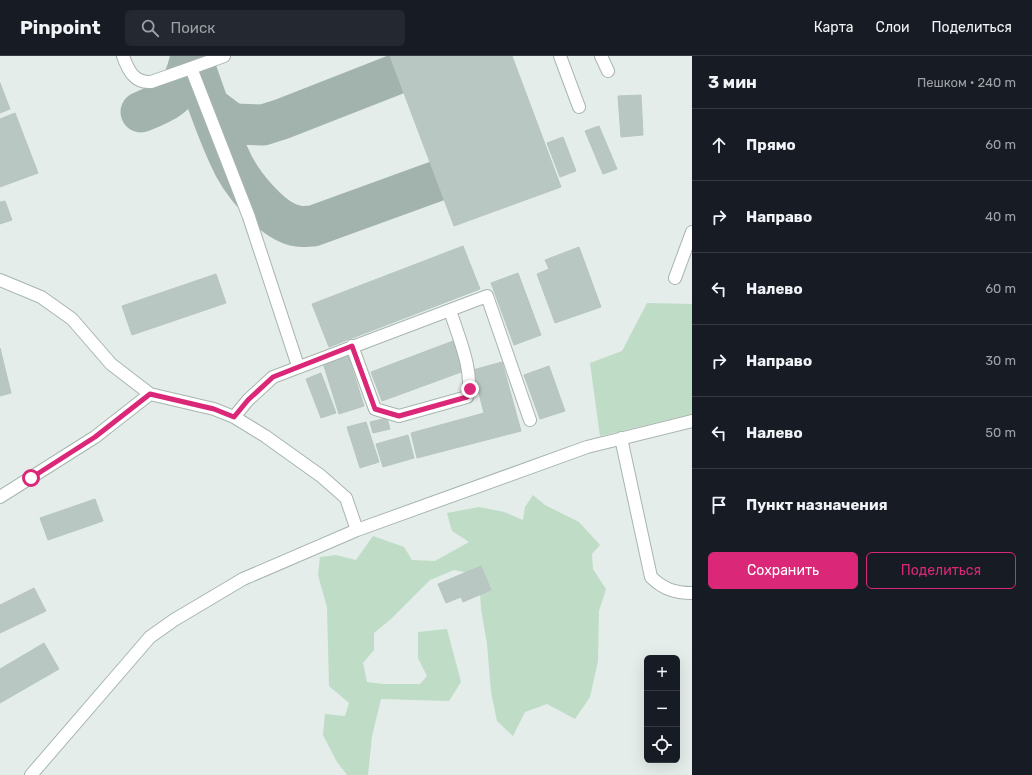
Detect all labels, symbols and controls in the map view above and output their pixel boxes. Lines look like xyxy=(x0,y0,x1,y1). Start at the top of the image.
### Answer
search box xyxy=(125,10,405,46)
text: Pinpoint xyxy=(20,16,101,39)
icon: search xyxy=(139,17,161,39)
text: Поиск xyxy=(171,19,215,37)
text: Карта xyxy=(814,19,854,36)
text: Слои xyxy=(876,19,910,36)
text: Поделиться xyxy=(932,19,1012,36)
text: 3 мин xyxy=(708,72,757,92)
text: Пешком · 240 m xyxy=(917,75,1016,90)
icon: ahead xyxy=(708,134,730,156)
text: Прямо xyxy=(746,136,796,154)
text: 60 m xyxy=(985,137,1016,152)
icon: right xyxy=(708,206,730,228)
text: Направо xyxy=(746,208,812,226)
text: 40 m xyxy=(985,209,1016,224)
icon: left xyxy=(708,278,730,300)
text: Налево xyxy=(746,280,803,298)
text: 60 m xyxy=(985,281,1016,296)
icon: right xyxy=(708,350,730,372)
text: Направо xyxy=(746,352,812,370)
text: 30 m xyxy=(985,353,1016,368)
route end xyxy=(461,380,479,398)
icon: left xyxy=(708,422,730,444)
text: Налево xyxy=(746,424,803,442)
text: 50 m xyxy=(985,425,1016,440)
route start xyxy=(22,469,40,487)
icon: arrive xyxy=(708,494,730,516)
text: Пункт назначения xyxy=(746,496,888,514)
button: Сохранить xyxy=(708,552,858,589)
button: Поделиться xyxy=(866,552,1016,589)
map controls xyxy=(644,655,680,763)
button: + xyxy=(644,655,680,691)
button: − xyxy=(644,691,680,727)
button: locate xyxy=(644,727,680,763)

